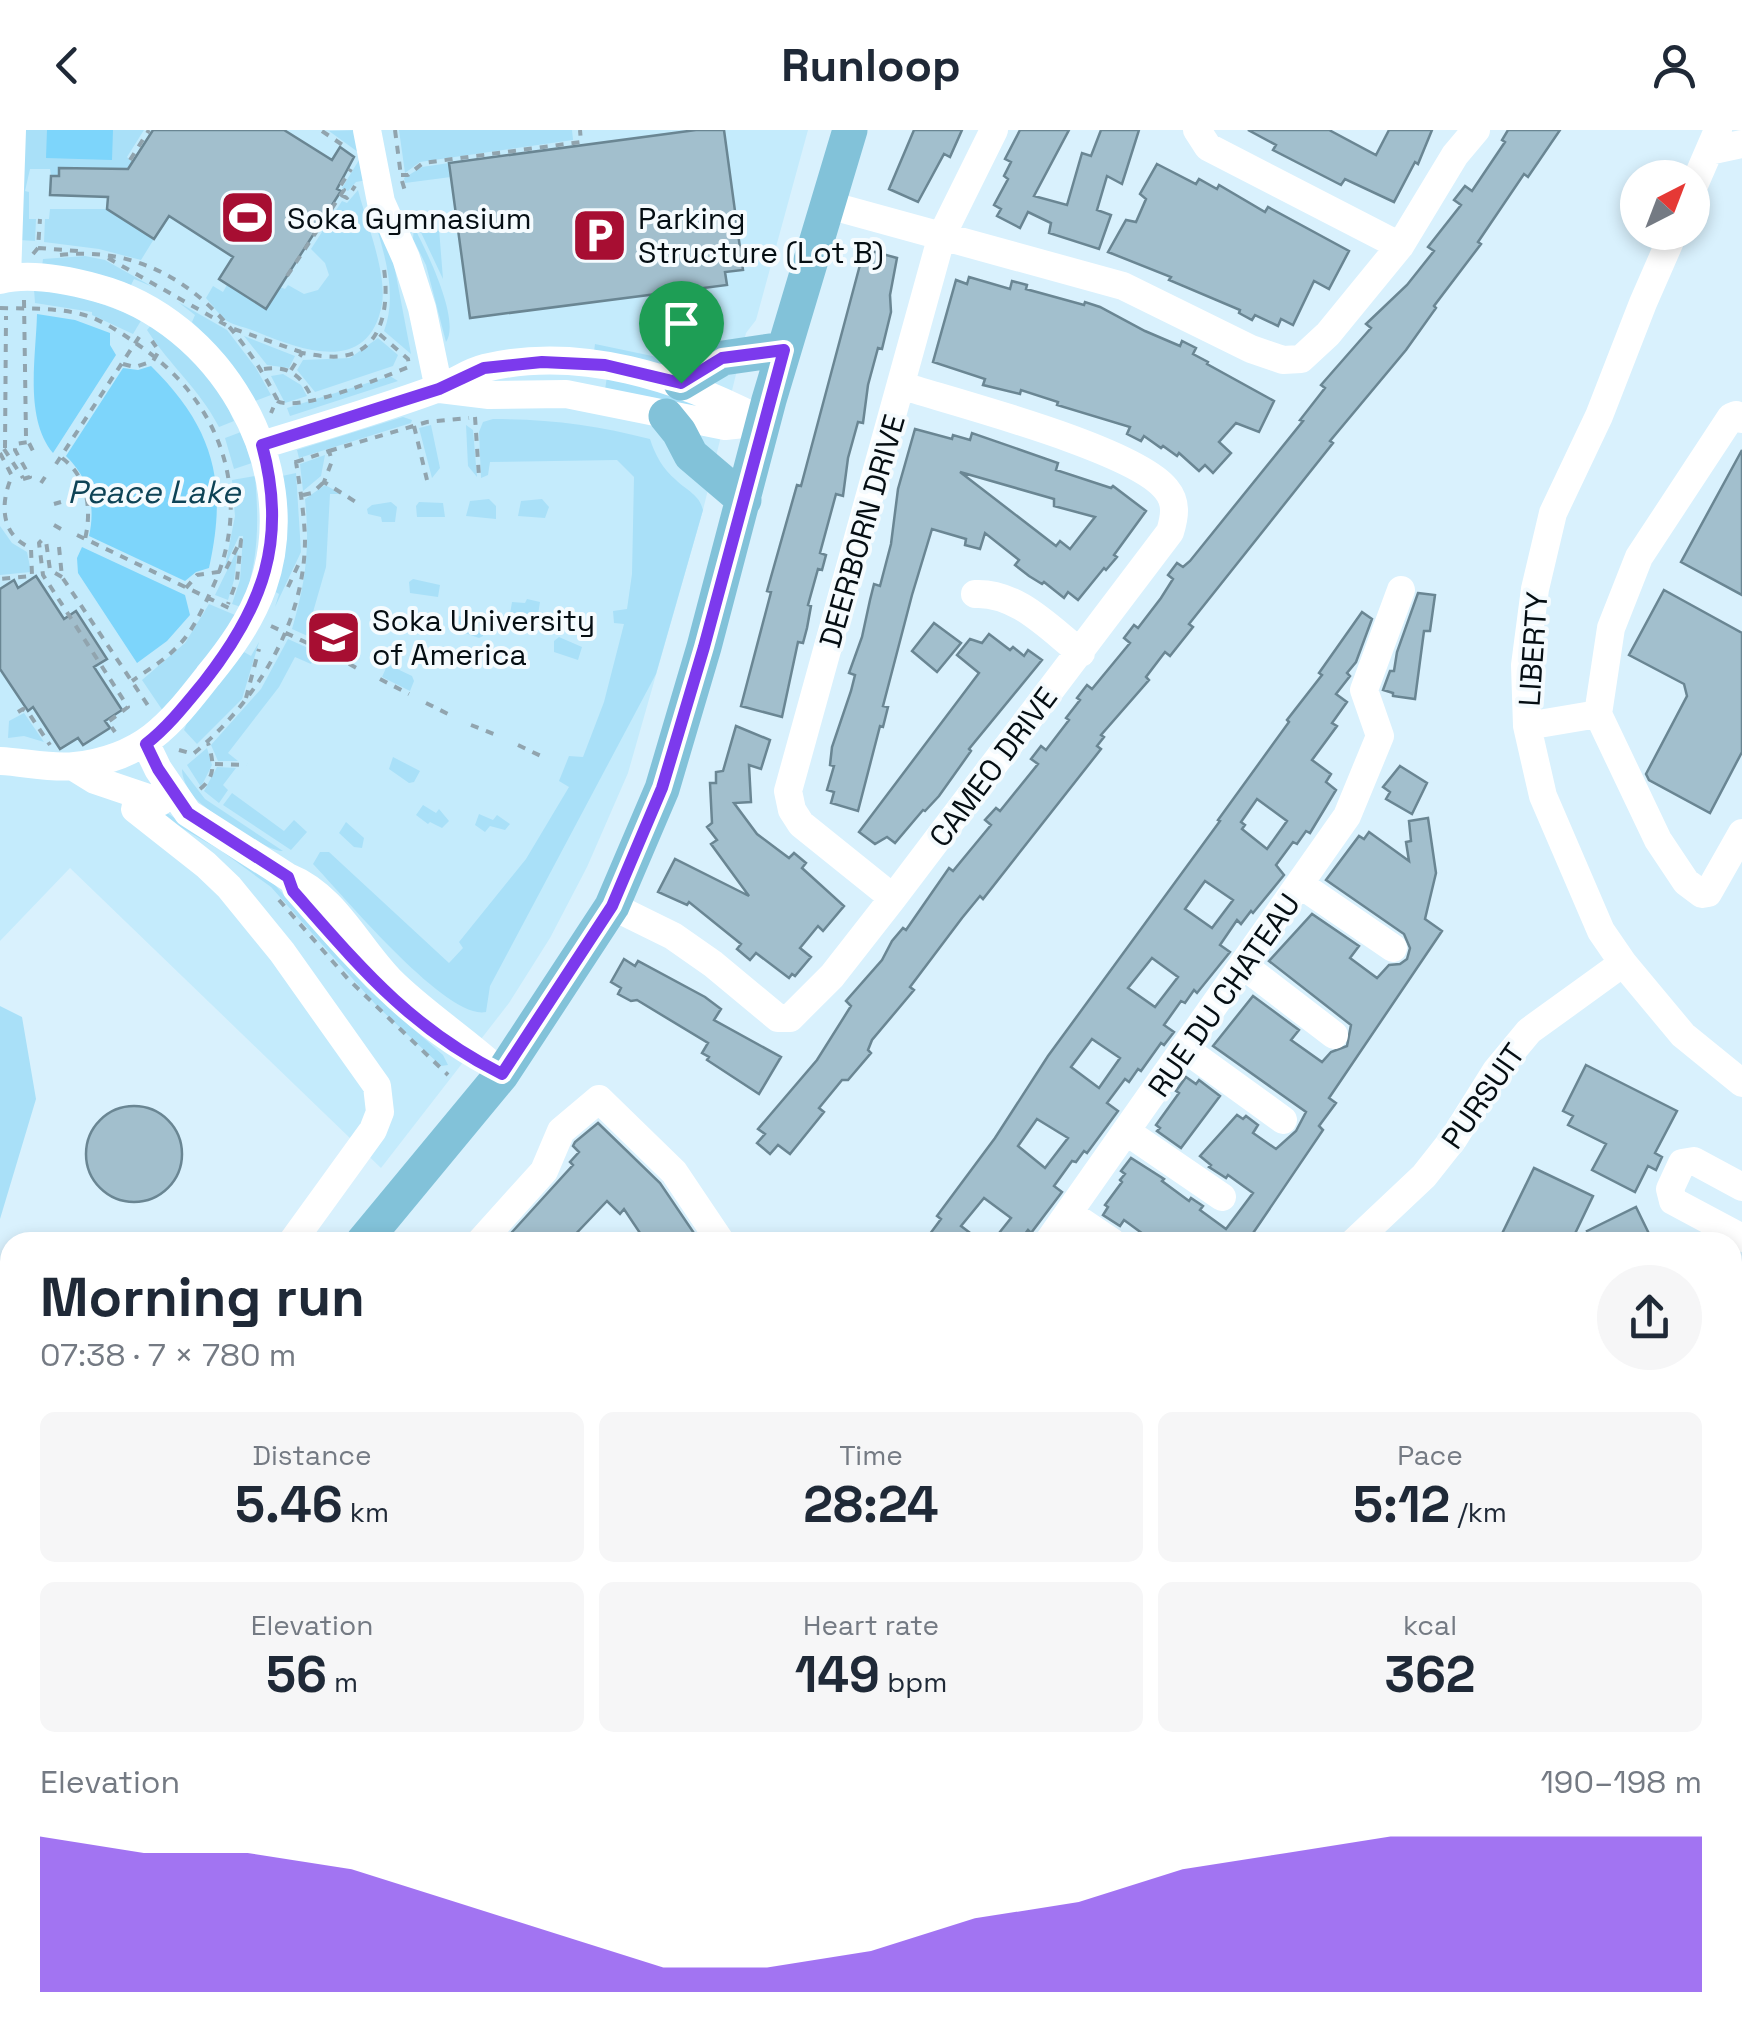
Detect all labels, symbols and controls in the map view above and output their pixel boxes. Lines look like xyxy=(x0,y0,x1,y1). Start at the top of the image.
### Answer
text: Runloop xyxy=(781,37,961,94)
icon: back xyxy=(40,38,95,93)
icon: person xyxy=(1647,38,1702,93)
north arrow xyxy=(1620,160,1710,250)
map controls xyxy=(1620,160,1710,250)
sports icon: Soka Gymnasium xyxy=(218,188,278,248)
place label: Soka Gymnasium xyxy=(287,199,532,238)
place label: Parking Structure (Lot B) xyxy=(638,199,884,272)
parking icon: Parking Structure (Lot B) xyxy=(569,205,629,265)
pin xyxy=(639,281,724,384)
icon: arrive xyxy=(654,296,709,351)
street label: DEERBORN DRIVE xyxy=(810,410,914,652)
water label: Peace Lake xyxy=(67,472,242,512)
street label: LIBERTY xyxy=(1510,590,1556,708)
place label: Soka University of America xyxy=(372,601,595,674)
school or university icon: Soka University of America xyxy=(303,607,363,667)
street label: CAMEO DRIVE xyxy=(920,679,1066,855)
street label: RUE DU CHATEAU xyxy=(1139,886,1309,1104)
street label: PURSUIT xyxy=(1433,1036,1533,1156)
text: Morning run xyxy=(40,1262,365,1332)
button: share xyxy=(1597,1265,1702,1370)
text: 07:38 · 7 × 780 m xyxy=(40,1335,296,1375)
text: Distance xyxy=(252,1437,372,1473)
text: Time xyxy=(839,1437,903,1473)
text: Pace xyxy=(1397,1437,1463,1473)
text: 5.46 xyxy=(235,1473,343,1537)
text: 28:24 xyxy=(803,1473,939,1537)
text: 5:12 xyxy=(1353,1473,1450,1537)
text: km xyxy=(343,1494,389,1530)
text: /km xyxy=(1450,1494,1507,1530)
text: Elevation xyxy=(251,1607,373,1643)
text: Heart rate xyxy=(803,1607,939,1643)
text: kcal xyxy=(1403,1607,1457,1643)
text: 56 xyxy=(266,1643,327,1707)
text: 149 xyxy=(795,1643,880,1707)
text: 362 xyxy=(1385,1643,1475,1707)
text: m xyxy=(327,1664,358,1700)
text: bpm xyxy=(880,1664,947,1700)
text: Elevation xyxy=(40,1762,180,1802)
text: 190–198 m xyxy=(1540,1762,1702,1802)

